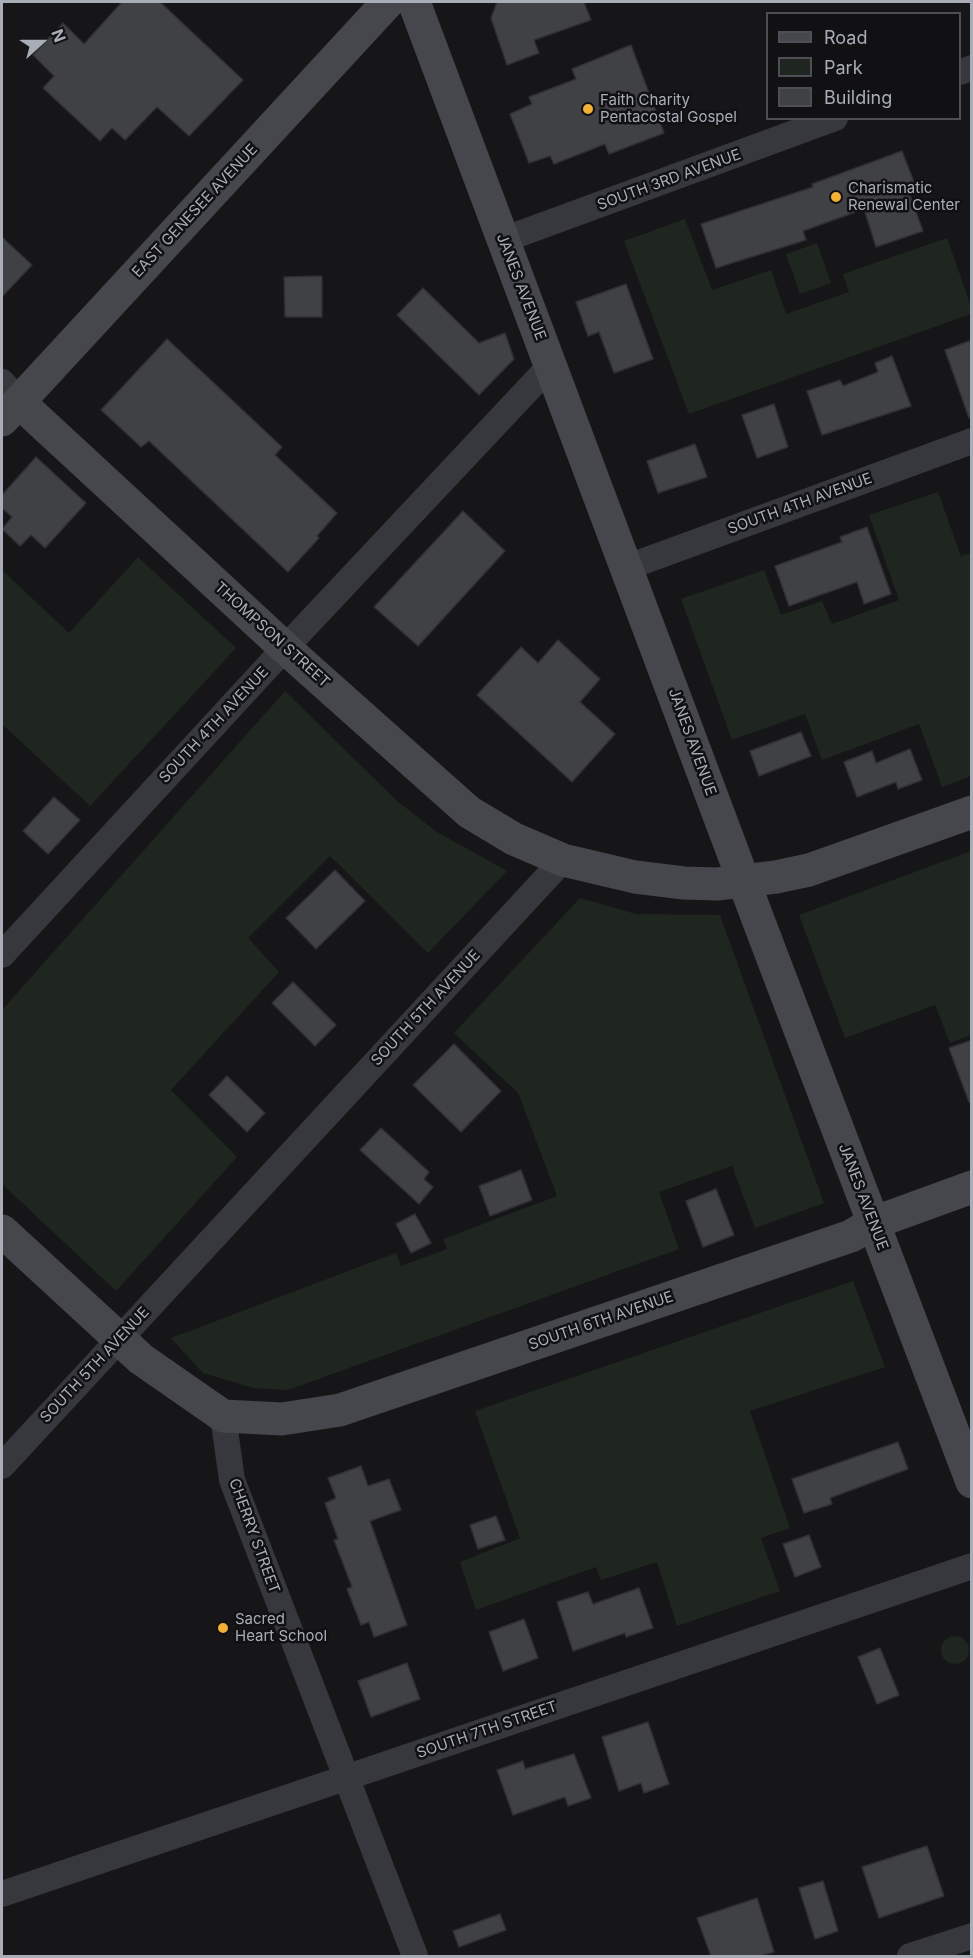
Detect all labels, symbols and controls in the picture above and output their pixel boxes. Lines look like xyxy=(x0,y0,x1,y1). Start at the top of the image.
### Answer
north arrow xyxy=(12,12,72,72)
legend xyxy=(766,12,961,120)
text: N xyxy=(47,26,70,45)
text: Road xyxy=(824,27,867,48)
text: Park xyxy=(824,57,863,78)
text: Building xyxy=(824,87,892,108)
place label: Faith Charity Pentacostal Gospel xyxy=(600,91,737,126)
marker: Faith Charity Pentacostal Gospel xyxy=(581,102,595,116)
street label: EAST GENESEE AVENUE xyxy=(129,141,261,281)
street label: SOUTH 3RD AVENUE xyxy=(595,146,743,214)
place label: Charismatic Renewal Center xyxy=(848,179,960,214)
marker: Charismatic Renewal Center xyxy=(829,190,843,204)
street label: JANES AVENUE xyxy=(492,231,550,343)
street label: SOUTH 4TH AVENUE xyxy=(725,470,875,538)
street label: THOMPSON STREET xyxy=(211,579,333,691)
street label: SOUTH 4TH AVENUE xyxy=(156,663,272,787)
street label: JANES AVENUE xyxy=(664,686,720,798)
street label: SOUTH 5TH AVENUE xyxy=(368,946,484,1070)
street label: JANES AVENUE xyxy=(834,1141,892,1253)
street label: SOUTH 6TH AVENUE xyxy=(526,1288,676,1354)
street label: SOUTH 5TH AVENUE xyxy=(37,1303,153,1427)
street label: CHERRY STREET xyxy=(225,1476,283,1596)
place label: Sacred Heart School xyxy=(235,1610,327,1645)
marker: Sacred Heart School xyxy=(216,1621,230,1635)
street label: SOUTH 7TH STREET xyxy=(414,1697,560,1763)

